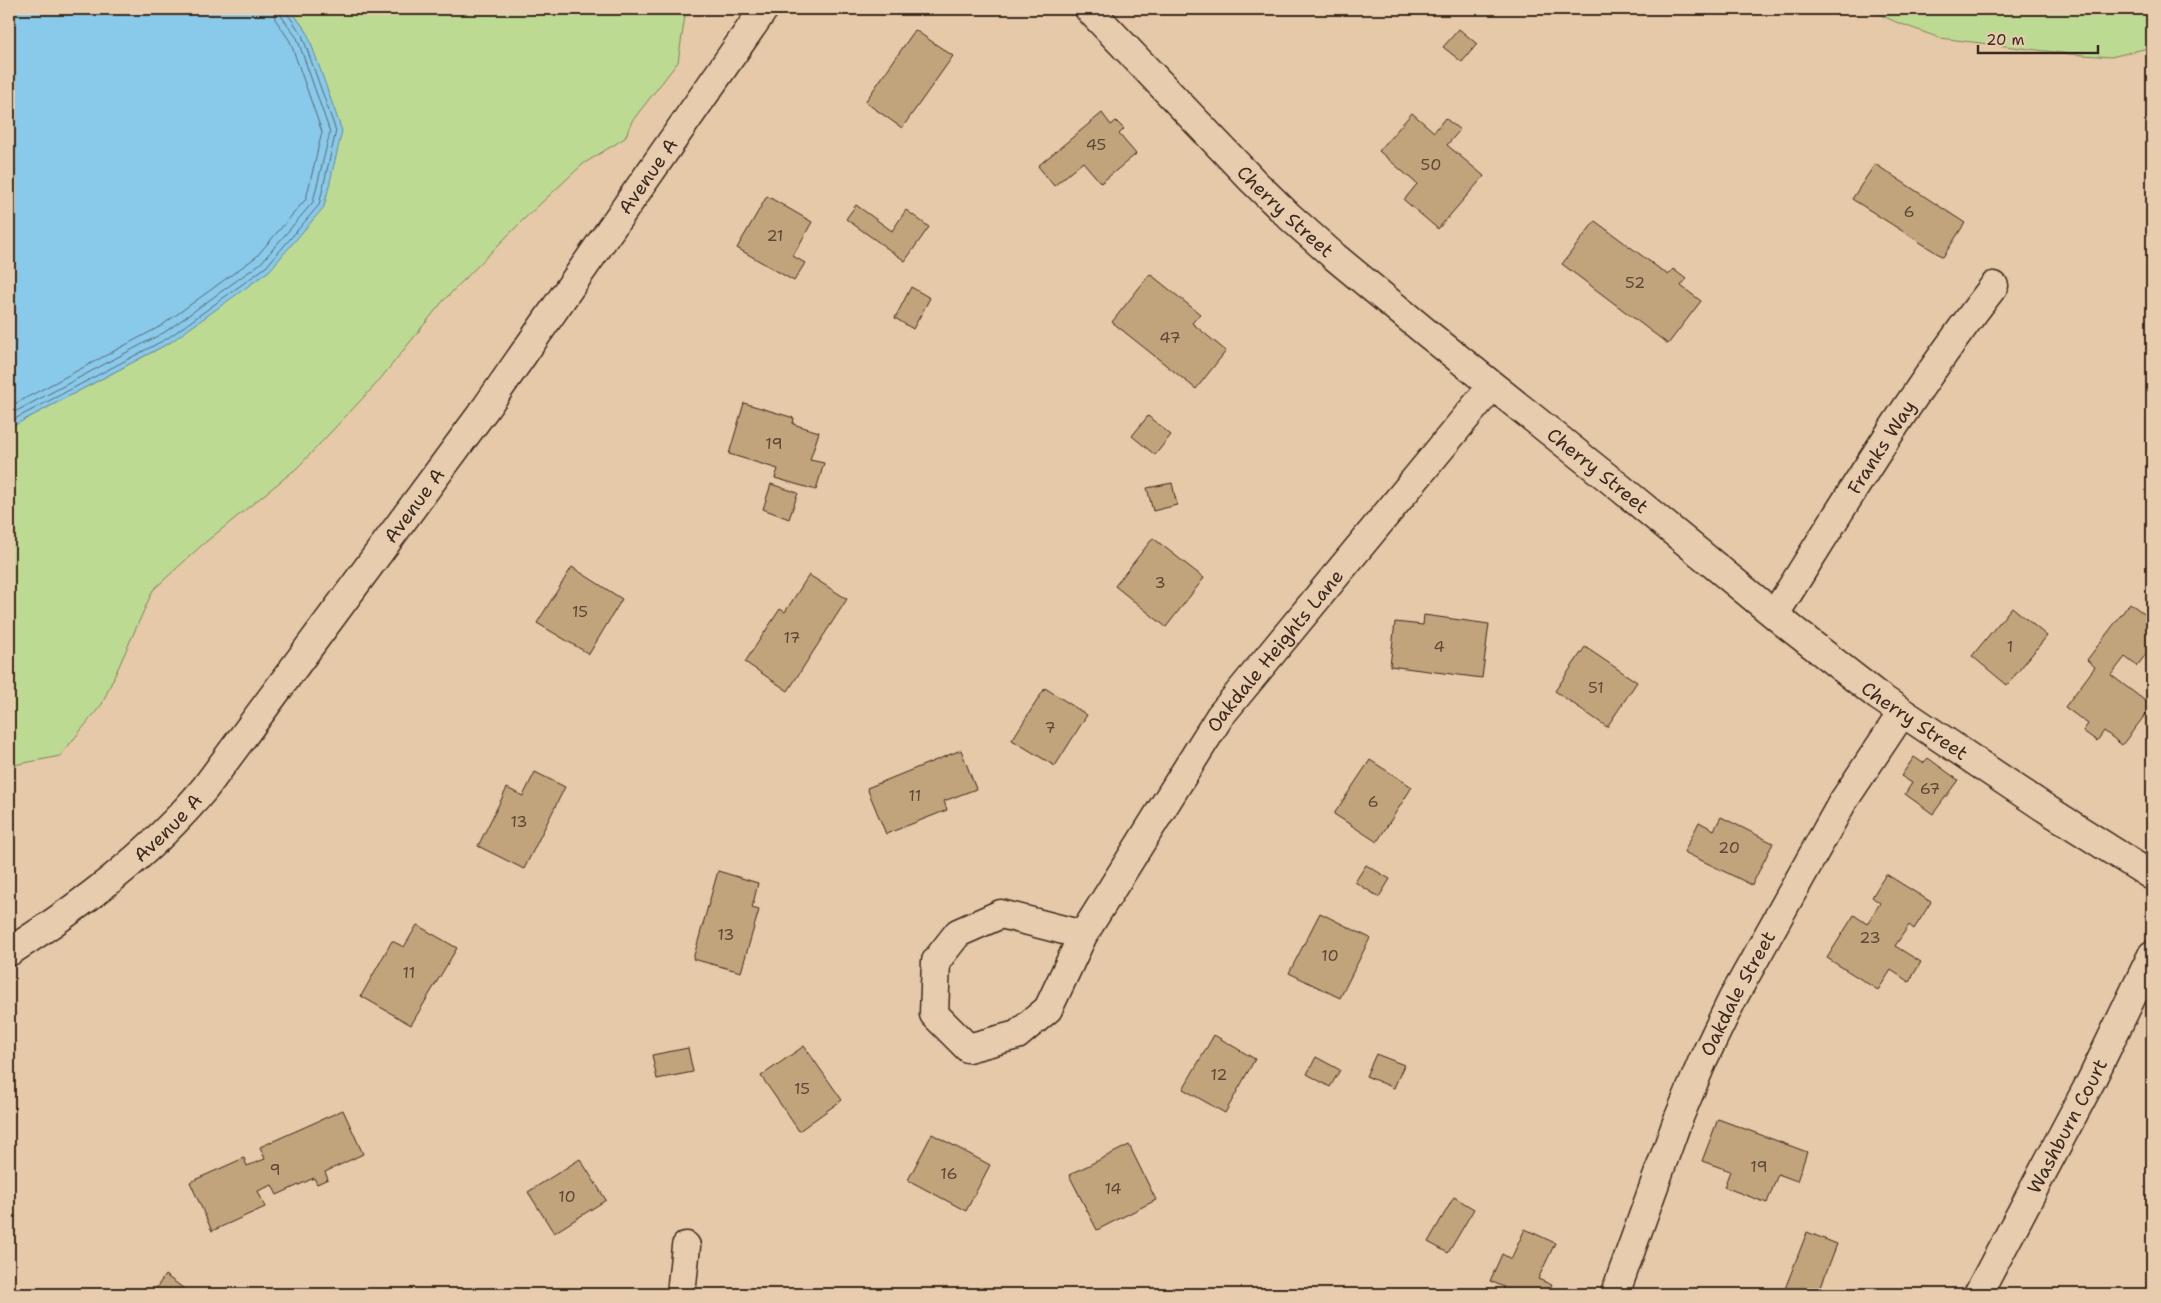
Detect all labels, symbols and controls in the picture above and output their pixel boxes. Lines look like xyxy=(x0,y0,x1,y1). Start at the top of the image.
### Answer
scale bar xyxy=(1978,22,2098,54)
text: 20 m xyxy=(1986,30,2025,50)
street label: Avenue A xyxy=(613,133,683,219)
house number: 45 xyxy=(1086,134,1106,155)
house number: 50 xyxy=(1421,154,1441,175)
street label: Cherry Street xyxy=(1232,160,1339,263)
house number: 6 xyxy=(1903,201,1915,222)
house number: 21 xyxy=(766,225,784,246)
house number: 52 xyxy=(1625,272,1645,293)
house number: 47 xyxy=(1159,327,1181,348)
street label: Franks Way xyxy=(1842,395,1921,499)
street label: Cherry Street xyxy=(1542,422,1654,519)
house number: 19 xyxy=(765,433,783,454)
street label: Avenue A xyxy=(378,463,450,548)
street label: Oakdale Heights Lane xyxy=(1201,564,1349,737)
house number: 3 xyxy=(1154,572,1166,593)
house number: 15 xyxy=(572,601,588,622)
house number: 17 xyxy=(783,627,801,648)
house number: 4 xyxy=(1433,636,1445,657)
house number: 1 xyxy=(2007,636,2013,657)
street label: Cherry Street xyxy=(1856,676,1973,766)
house number: 51 xyxy=(1588,677,1604,698)
house number: 7 xyxy=(1044,717,1056,738)
house number: 67 xyxy=(1920,778,1940,799)
house number: 11 xyxy=(909,785,921,806)
street label: Avenue A xyxy=(128,788,208,868)
house number: 6 xyxy=(1367,791,1379,812)
house number: 13 xyxy=(510,811,528,832)
house number: 20 xyxy=(1718,837,1740,858)
house number: 13 xyxy=(717,924,735,945)
street label: Oakdale Street xyxy=(1695,927,1781,1060)
house number: 23 xyxy=(1859,927,1881,948)
house number: 10 xyxy=(1321,945,1339,966)
house number: 11 xyxy=(403,962,415,983)
street label: Washburn Court xyxy=(2022,1055,2113,1198)
house number: 12 xyxy=(1210,1064,1228,1085)
house number: 15 xyxy=(794,1078,810,1099)
house number: 19 xyxy=(1750,1156,1768,1177)
house number: 9 xyxy=(269,1159,281,1180)
house number: 16 xyxy=(940,1163,958,1184)
house number: 14 xyxy=(1104,1178,1122,1199)
house number: 10 xyxy=(558,1186,576,1207)

